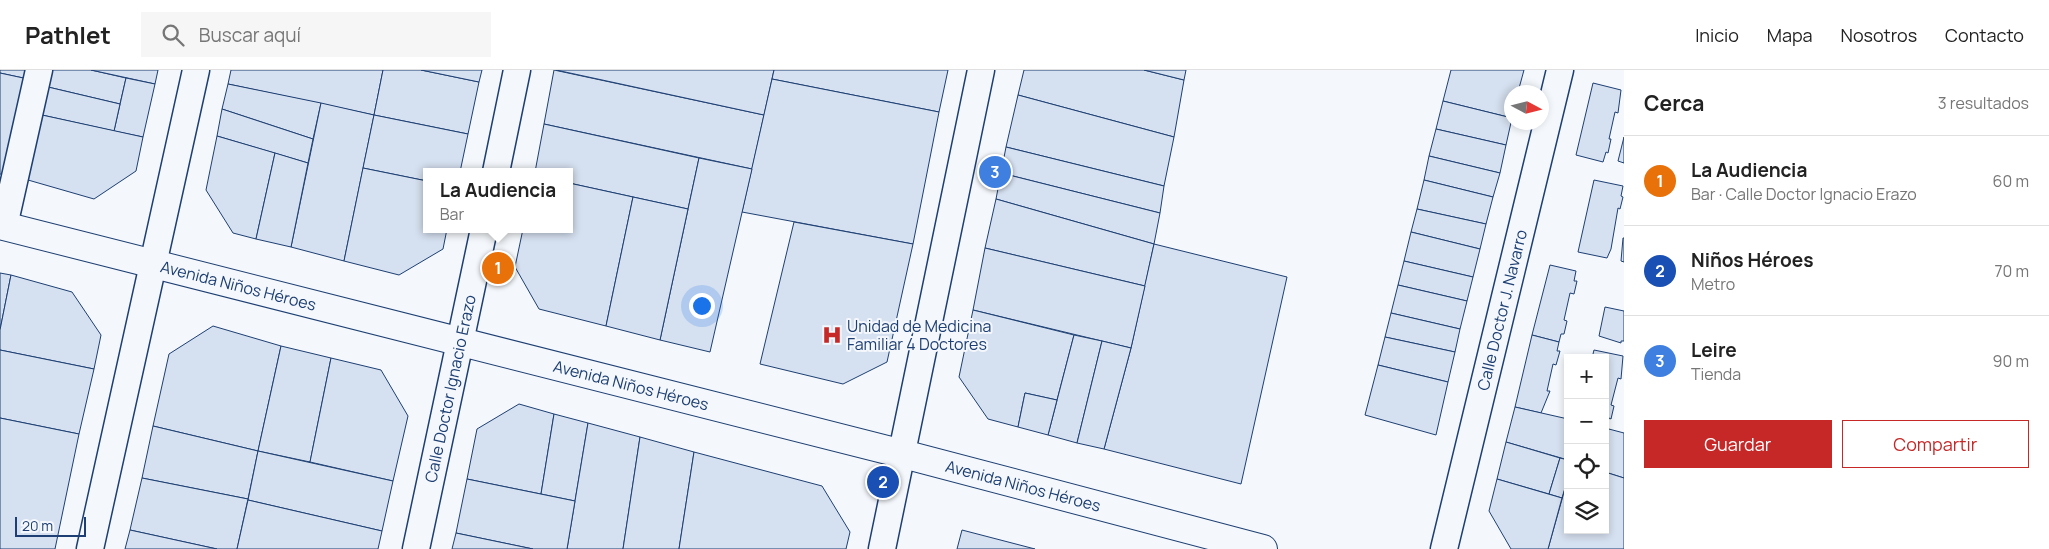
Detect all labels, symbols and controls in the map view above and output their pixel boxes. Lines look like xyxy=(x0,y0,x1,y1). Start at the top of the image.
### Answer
search box xyxy=(141,12,491,57)
text: Pathlet xyxy=(25,18,111,51)
icon: search xyxy=(159,21,187,49)
text: Buscar aquí xyxy=(199,22,301,48)
text: Inicio xyxy=(1695,23,1739,47)
text: Mapa xyxy=(1767,23,1813,47)
text: Nosotros xyxy=(1841,23,1917,47)
text: Contacto xyxy=(1945,23,2024,47)
north arrow xyxy=(1504,85,1549,130)
text: Cerca xyxy=(1644,89,1704,117)
text: 3 resultados xyxy=(1938,92,2029,114)
pin: 3 xyxy=(979,153,1011,191)
text: La Audiencia xyxy=(1691,157,1807,183)
popup xyxy=(423,168,573,233)
text: 1 xyxy=(1656,170,1664,192)
text: 60 m xyxy=(1993,170,2029,192)
text: La Audiencia xyxy=(440,177,556,203)
text: Bar · Calle Doctor Ignacio Erazo xyxy=(1691,183,1917,205)
text: Bar xyxy=(440,203,464,225)
street label: Calle Doctor J. Navarro xyxy=(1472,227,1532,393)
text: Niños Héroes xyxy=(1691,247,1813,273)
pin: 1 xyxy=(482,249,514,287)
street label: Avenida Niños Héroes xyxy=(158,255,319,316)
text: 2 xyxy=(1655,260,1665,282)
text: 70 m xyxy=(1994,260,2029,282)
text: Metro xyxy=(1691,273,1735,295)
street label: Calle Doctor Ignacio Erazo xyxy=(419,293,481,485)
your location xyxy=(689,293,715,319)
place label: Unidad de Medicina Familiar 4 Doctores xyxy=(847,315,991,355)
hospital icon: Unidad de Medicina Familiar 4 Doctores xyxy=(821,324,843,346)
text: Leire xyxy=(1691,337,1737,363)
text: 3 xyxy=(1655,350,1665,372)
text: 90 m xyxy=(1993,350,2029,372)
map controls xyxy=(1564,354,1609,534)
button: + xyxy=(1564,354,1609,399)
street label: Avenida Niños Héroes xyxy=(551,355,711,415)
text: Tienda xyxy=(1691,363,1741,385)
button: − xyxy=(1564,399,1609,444)
button: Guardar xyxy=(1644,420,1832,468)
button: Compartir xyxy=(1842,420,2029,468)
button: locate xyxy=(1564,444,1609,489)
street label: Avenida Niños Héroes xyxy=(943,455,1103,517)
pin: 2 xyxy=(867,463,899,501)
button: layers xyxy=(1564,489,1609,534)
scale bar xyxy=(15,514,86,537)
text: 20 m xyxy=(22,516,53,535)

